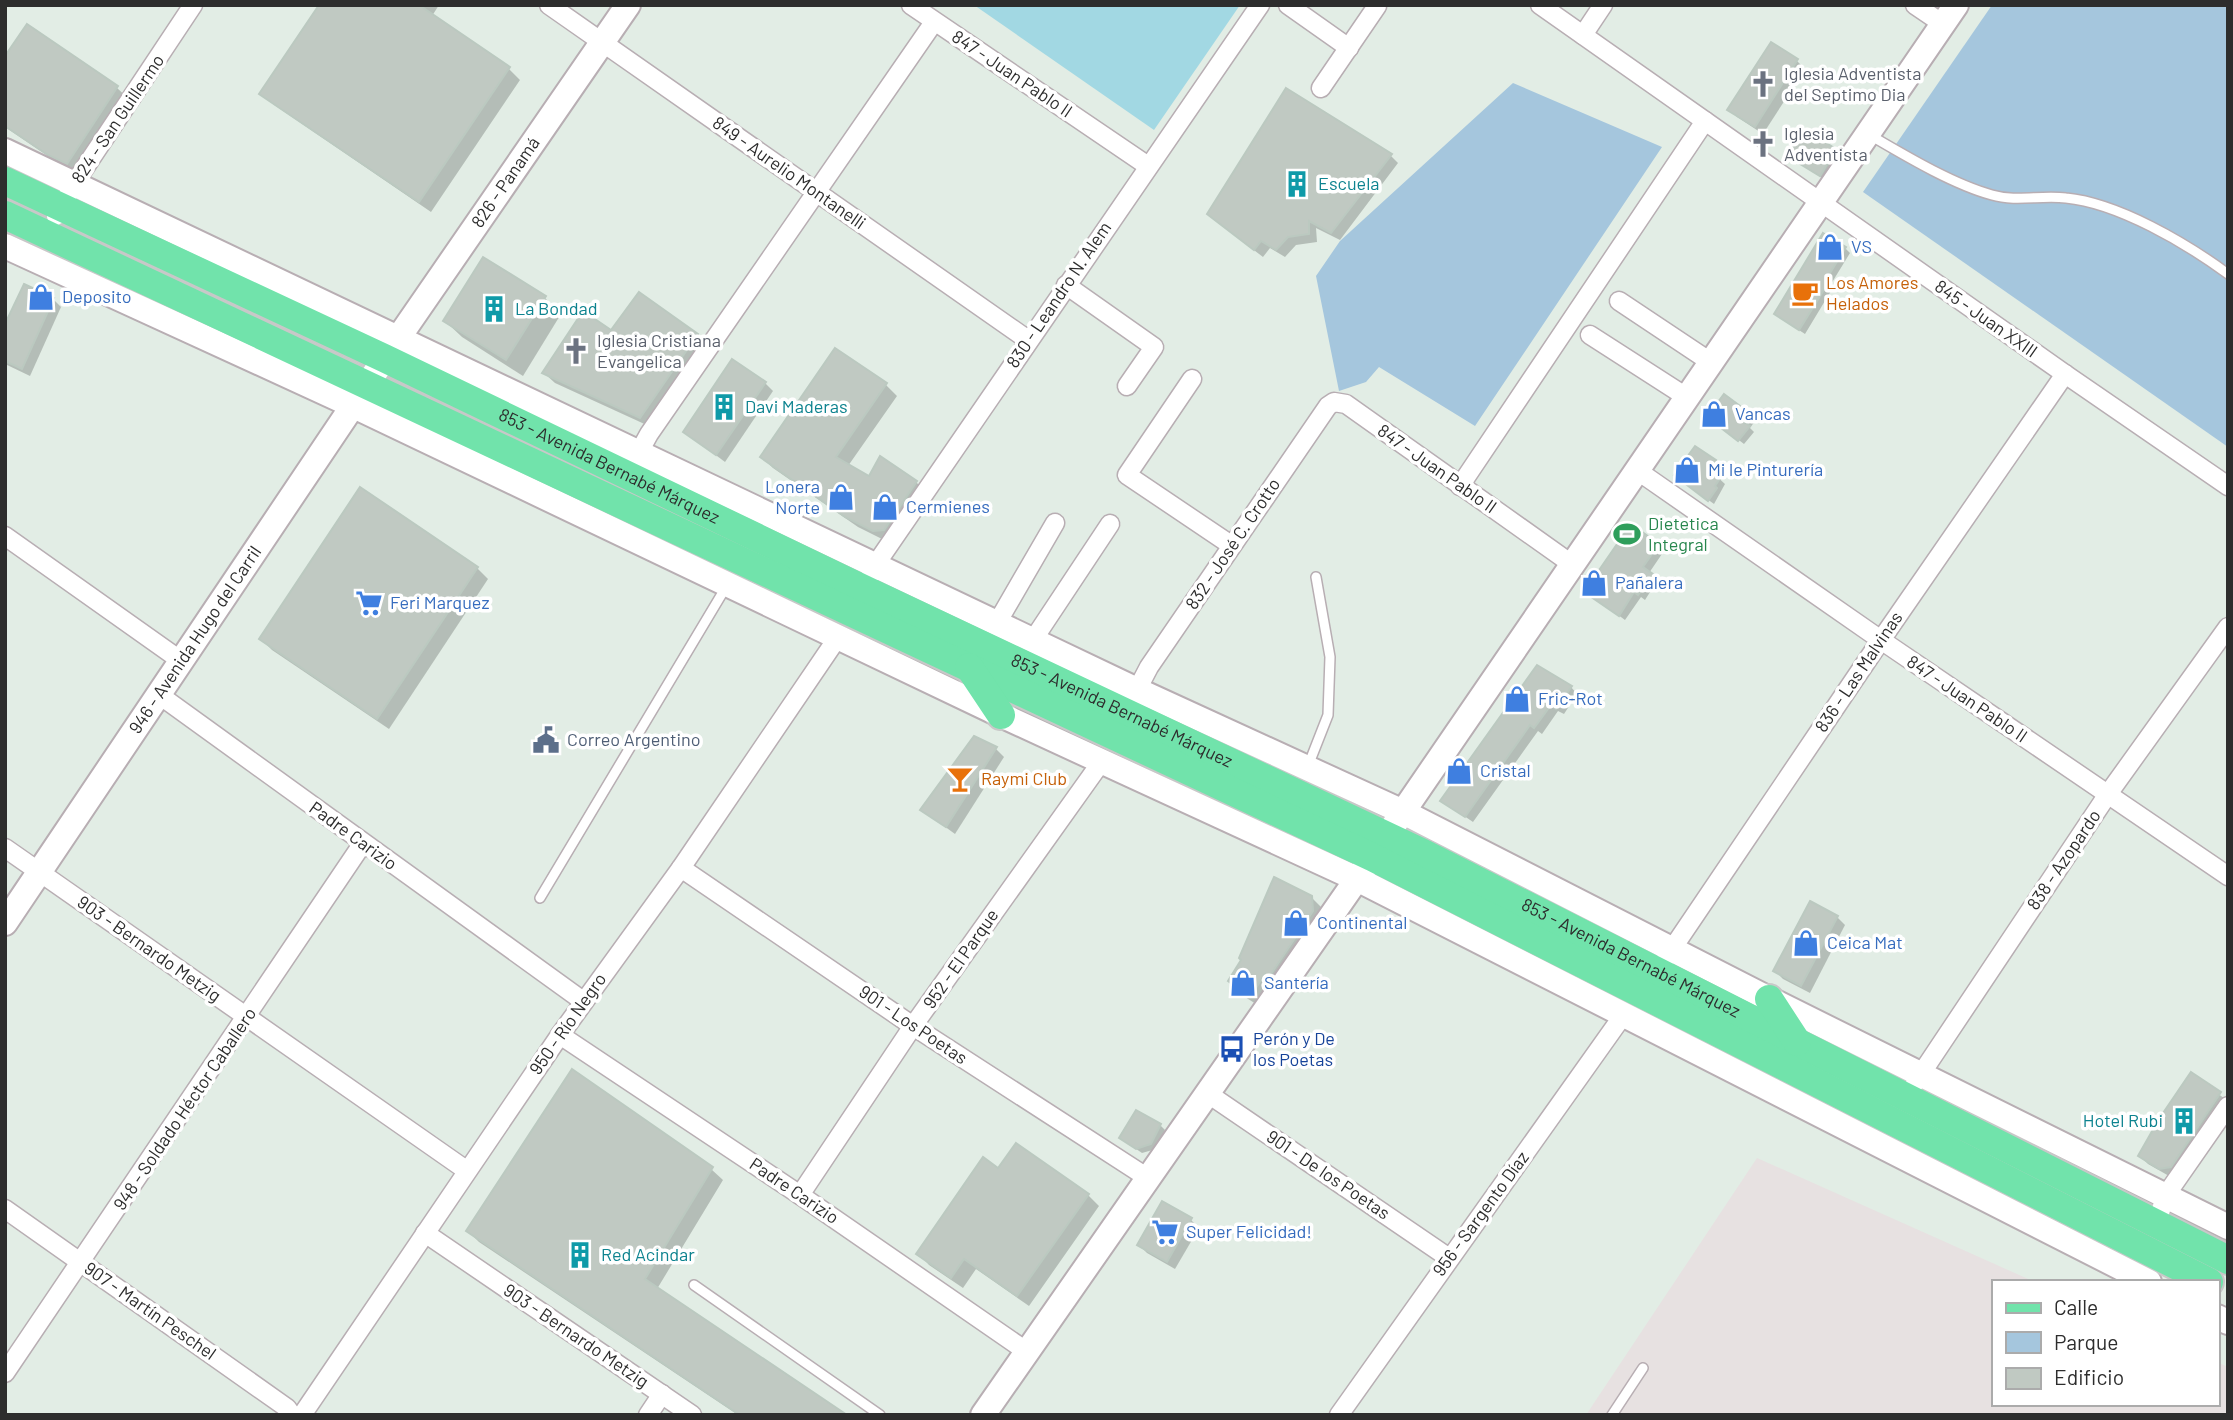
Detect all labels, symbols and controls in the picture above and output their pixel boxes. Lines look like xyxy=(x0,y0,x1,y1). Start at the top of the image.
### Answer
street label: 847 - Juan Pablo II xyxy=(948,25,1077,122)
street label: 824 - San Guillermo xyxy=(66,50,168,187)
place label: Iglesia Adventista del Septimo Dia xyxy=(1784,62,1922,105)
church icon: Iglesia Adventista del Septimo Dia xyxy=(1748,69,1778,99)
street label: 849 - Aurelio Montanelli xyxy=(709,111,870,233)
place label: Iglesia Adventista xyxy=(1784,122,1868,165)
church icon: Iglesia Adventista xyxy=(1748,129,1778,159)
street label: 826 - Panamá xyxy=(466,132,544,231)
building icon: Escuela xyxy=(1282,169,1312,199)
place label: Escuela xyxy=(1318,172,1380,194)
street label: 830 - Leandro N. Alem xyxy=(1001,217,1115,372)
shop icon: VS xyxy=(1815,232,1845,262)
place label: VS xyxy=(1851,235,1872,257)
place label: Los Amores Helados xyxy=(1826,271,1918,314)
street label: 845 - Juan XXIII xyxy=(1931,275,2042,362)
cafe icon: Los Amores Helados xyxy=(1790,278,1820,308)
shop icon: Deposito xyxy=(26,282,56,312)
place label: Deposito xyxy=(62,285,132,307)
building icon: La Bondad xyxy=(479,294,509,324)
place label: La Bondad xyxy=(515,297,598,319)
place label: Iglesia Cristiana Evangelica xyxy=(597,329,721,372)
church icon: Iglesia Cristiana Evangelica xyxy=(561,336,591,366)
building icon: Davi Maderas xyxy=(709,392,739,422)
place label: Davi Maderas xyxy=(745,395,848,417)
shop icon: Vancas xyxy=(1699,399,1729,429)
place label: Vancas xyxy=(1735,402,1791,424)
street label: 853 - Avenida Bernabé Márquez xyxy=(495,403,723,528)
street label: 847 - Juan Pablo II xyxy=(1374,419,1501,518)
shop icon: Mi le Pinturería xyxy=(1672,455,1702,485)
place label: Mi le Pinturería xyxy=(1708,458,1823,480)
street label: 832 - José C. Crotto xyxy=(1180,474,1284,613)
place label: Lonera Norte xyxy=(765,475,820,518)
shop icon: Lonera Norte xyxy=(826,482,856,512)
shop icon: Cermienes xyxy=(870,492,900,522)
place label: Cermienes xyxy=(906,495,990,517)
place label: Dietetica Integral xyxy=(1648,512,1719,555)
sports icon: Dietetica Integral xyxy=(1612,519,1642,549)
street label: 946 - Avenida Hugo del Carril xyxy=(123,541,265,738)
shop icon: Pañalera xyxy=(1579,568,1609,598)
place label: Pañalera xyxy=(1615,571,1683,593)
supermarket icon: Feri Marquez xyxy=(354,588,384,618)
place label: Feri Marquez xyxy=(390,591,489,613)
street label: 836 - Las Malvinas xyxy=(1810,607,1907,736)
street label: 853 - Avenida Bernabé Márquez xyxy=(1008,648,1236,772)
street label: 847 - Juan Pablo II xyxy=(1903,650,2032,747)
shop icon: Fric-Rot xyxy=(1502,684,1532,714)
place label: Fric-Rot xyxy=(1538,687,1603,709)
public building icon: Correo Argentino xyxy=(531,725,561,755)
place label: Correo Argentino xyxy=(567,728,700,750)
shop icon: Cristal xyxy=(1444,756,1474,786)
place label: Cristal xyxy=(1480,759,1531,781)
bar icon: Raymi Club xyxy=(945,764,975,794)
place label: Raymi Club xyxy=(981,767,1067,789)
street label: Padre Carizio xyxy=(306,796,402,874)
street label: 838 - Azopardo xyxy=(2022,805,2105,914)
street label: 903 - Bernardo Metzig xyxy=(74,890,226,1006)
street label: 853 - Avenida Bernabé Márquez xyxy=(1518,893,1744,1022)
street label: 952 - El Parque xyxy=(918,904,1003,1012)
shop icon: Continental xyxy=(1281,908,1311,938)
place label: Continental xyxy=(1317,911,1407,933)
shop icon: Ceica Mat xyxy=(1791,928,1821,958)
place label: Ceica Mat xyxy=(1827,931,1903,953)
street label: 950 - Río Negro xyxy=(524,968,610,1078)
shop icon: Santería xyxy=(1228,968,1258,998)
place label: Santería xyxy=(1264,971,1329,993)
street label: 901 - Los Poetas xyxy=(855,980,972,1069)
street label: 948 - Soldado Héctor Caballero xyxy=(108,1003,260,1214)
place label: Perón y De los Poetas xyxy=(1253,1027,1335,1070)
bus stop icon: Perón y De los Poetas xyxy=(1217,1034,1247,1064)
building icon: Hotel Rubi xyxy=(2169,1106,2199,1136)
place label: Hotel Rubi xyxy=(2083,1109,2163,1131)
street label: 901 - De los Poetas xyxy=(1263,1125,1394,1224)
street label: 956 - Sargento Díaz xyxy=(1428,1147,1533,1280)
street label: Padre Carizio xyxy=(746,1152,843,1228)
supermarket icon: Super Felicidad! xyxy=(1150,1217,1180,1247)
place label: Super Felicidad! xyxy=(1186,1220,1312,1242)
building icon: Red Acindar xyxy=(565,1240,595,1270)
place label: Red Acindar xyxy=(601,1243,695,1265)
street label: 907 - Martín Peschel xyxy=(80,1256,221,1364)
street label: 903 - Bernardo Metzig xyxy=(500,1278,653,1392)
legend xyxy=(1992,1280,2219,1406)
text: Calle xyxy=(2054,1294,2098,1319)
text: Parque xyxy=(2054,1329,2119,1354)
text: Edificio xyxy=(2054,1364,2124,1389)

